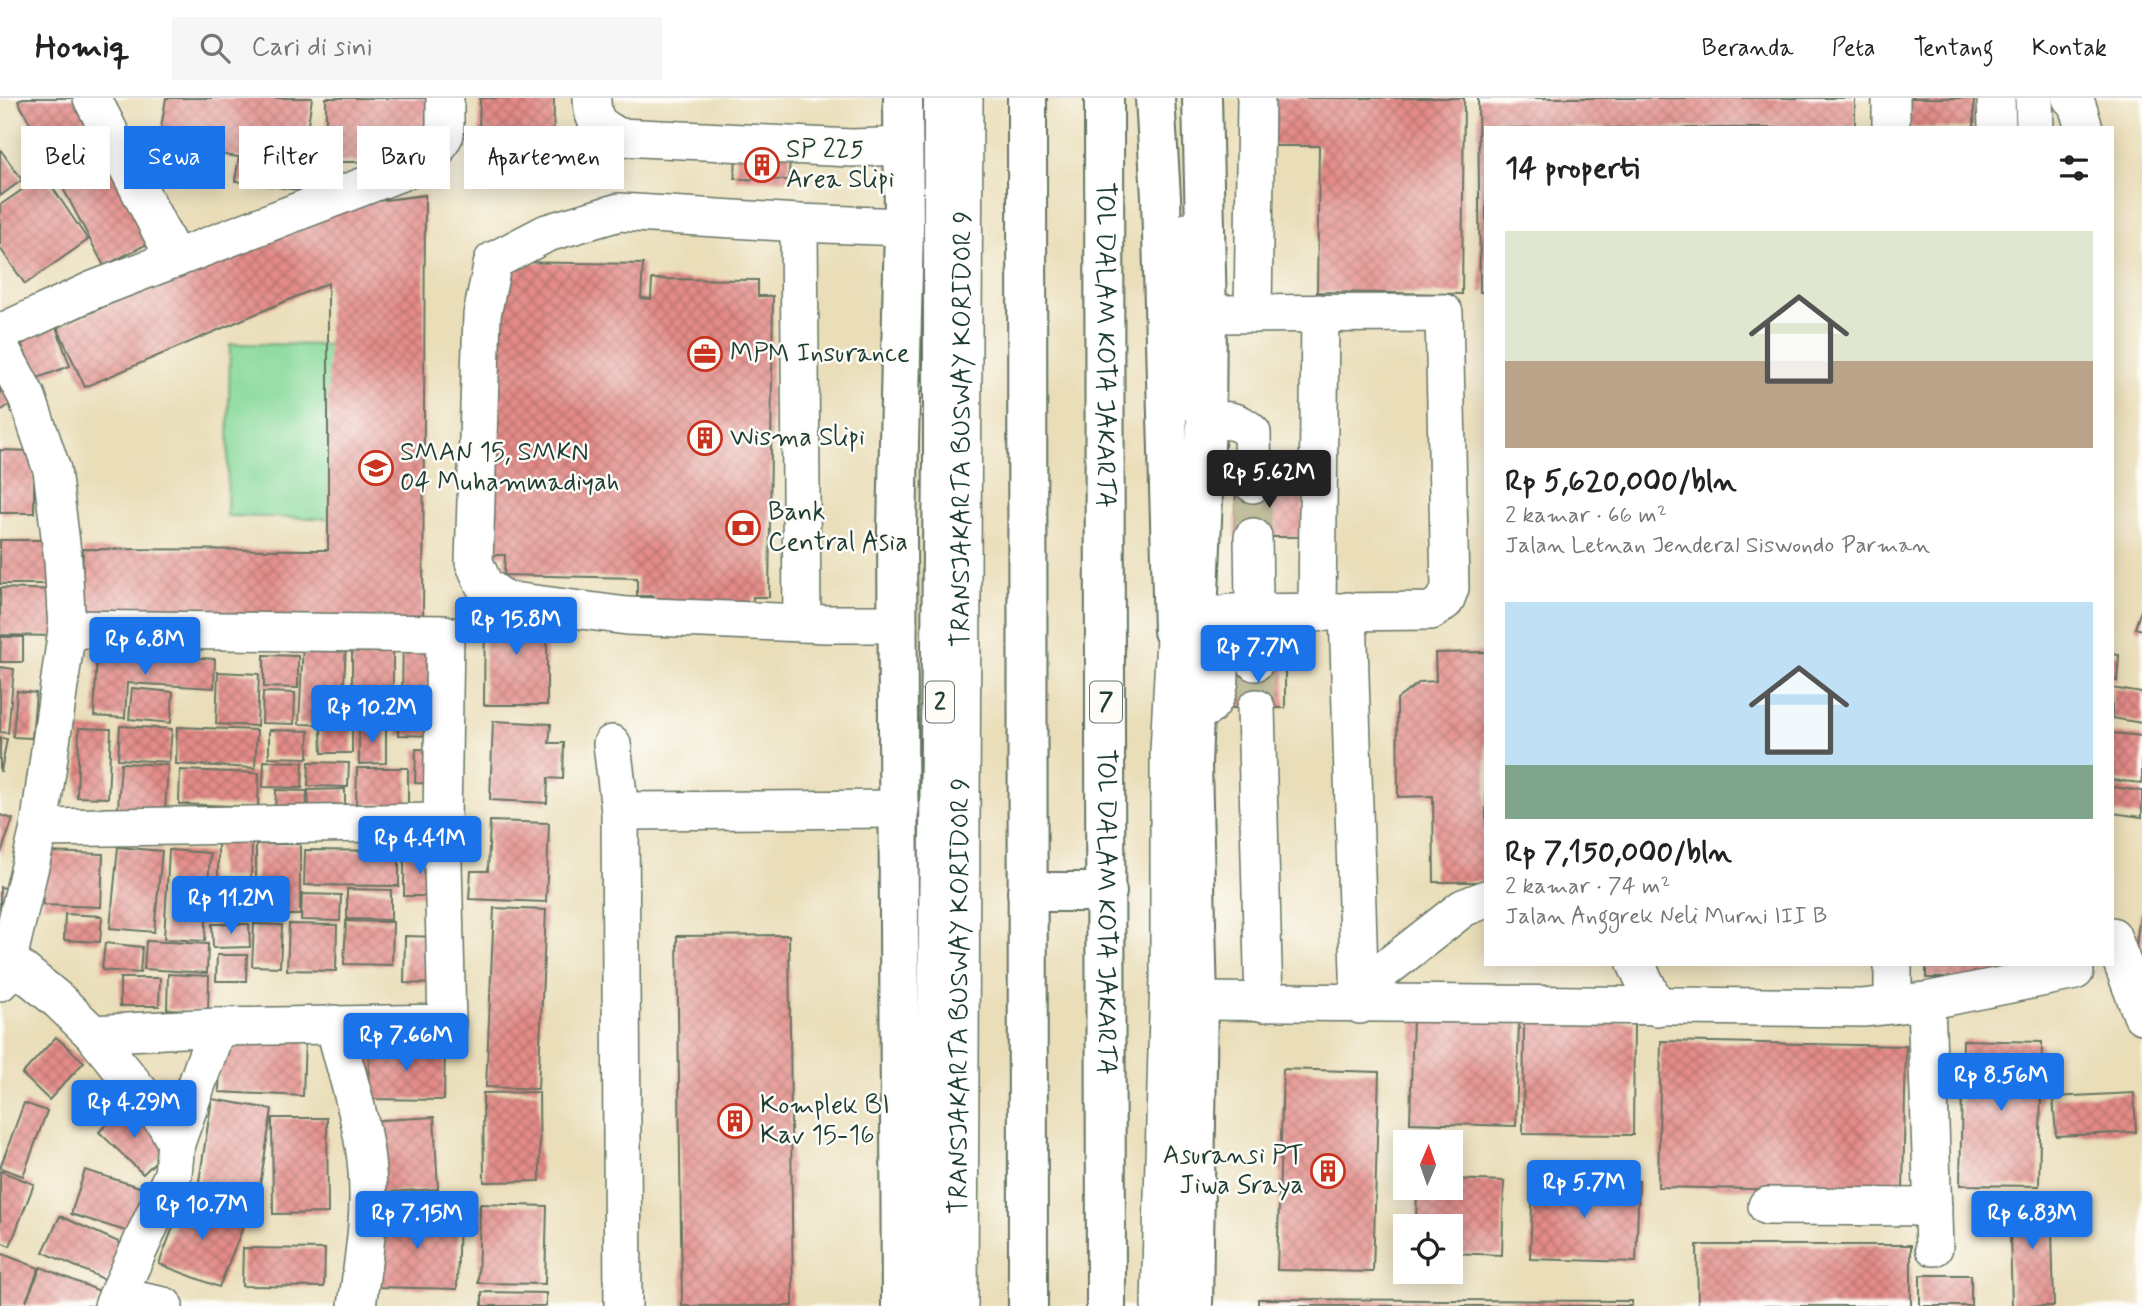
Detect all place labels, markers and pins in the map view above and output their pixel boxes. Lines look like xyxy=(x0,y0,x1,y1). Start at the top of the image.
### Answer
place label: SP 225 Area Slipi xyxy=(786,133,894,197)
building icon: SP 225 Area Slipi xyxy=(743,146,781,184)
office icon: MPM Insurance xyxy=(686,335,724,373)
place label: MPM Insurance xyxy=(730,337,910,371)
building icon: Wisma Slipi xyxy=(686,419,724,457)
place label: Wisma Slipi xyxy=(730,421,865,455)
place label: SMAN 15, SMKN 04 Muhammadiyah xyxy=(400,436,620,500)
school or university icon: SMAN 15, SMKN 04 Muhammadiyah xyxy=(357,449,395,487)
pin: Rp 5.62M xyxy=(1197,450,1341,510)
place label: Bank Central Asia xyxy=(768,496,908,560)
bank icon: Bank Central Asia xyxy=(724,509,762,547)
pin: Rp 15.8M xyxy=(444,598,588,657)
pin: Rp 6.8M xyxy=(80,618,210,677)
pin: Rp 7.7M xyxy=(1193,626,1323,685)
pin: Rp 10.2M xyxy=(300,686,444,745)
pin: Rp 4.41M xyxy=(348,816,492,876)
pin: Rp 11.2M xyxy=(159,876,303,936)
pin: Rp 7.66M xyxy=(334,1014,478,1073)
pin: Rp 8.56M xyxy=(1929,1054,2073,1113)
pin: Rp 4.29M xyxy=(62,1080,206,1140)
place label: Komplek BI Kav 15-16 xyxy=(760,1089,890,1153)
building icon: Komplek BI Kav 15-16 xyxy=(716,1102,754,1140)
place label: Asuransi PT Jiwa Sraya xyxy=(1163,1139,1304,1203)
building icon: Asuransi PT Jiwa Sraya xyxy=(1309,1152,1347,1190)
pin: Rp 5.7M xyxy=(1519,1160,1649,1220)
pin: Rp 10.7M xyxy=(130,1182,274,1242)
pin: Rp 7.15M xyxy=(345,1192,489,1251)
pin: Rp 6.83M xyxy=(1960,1192,2104,1251)

